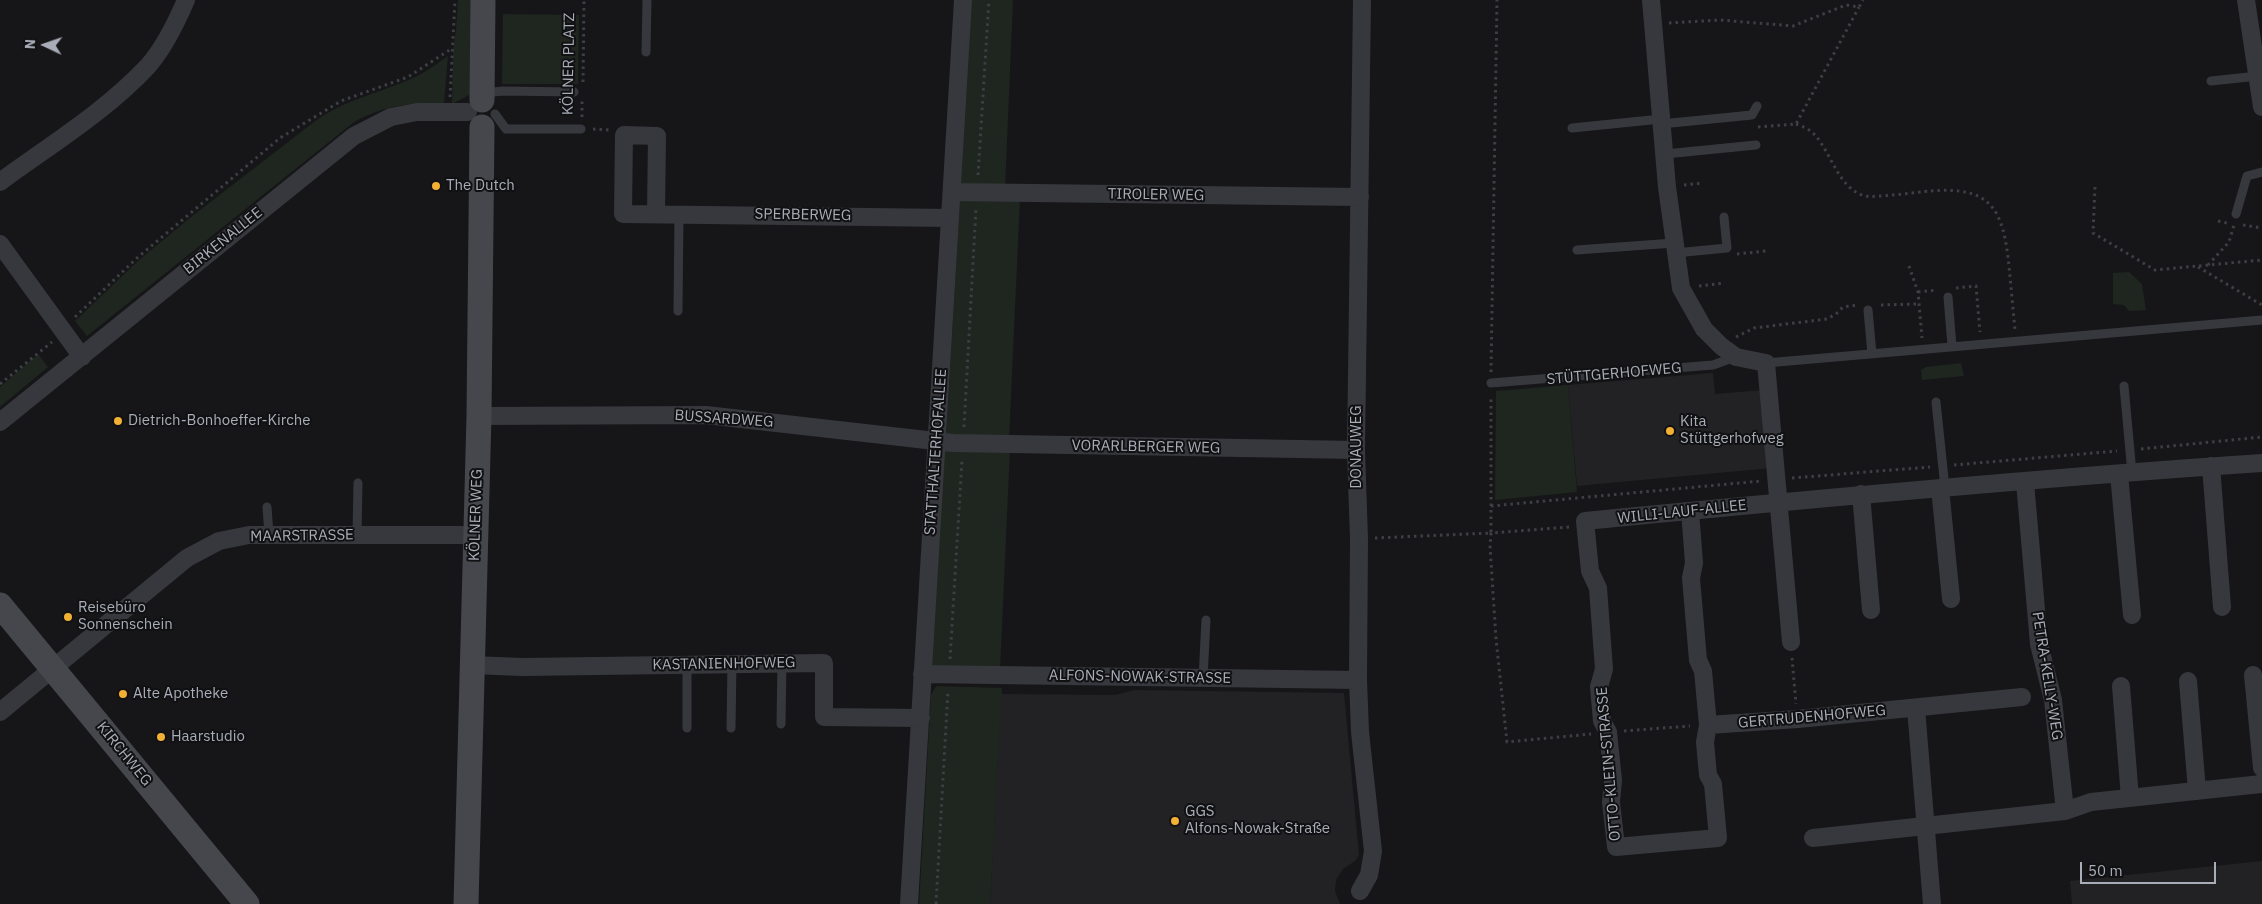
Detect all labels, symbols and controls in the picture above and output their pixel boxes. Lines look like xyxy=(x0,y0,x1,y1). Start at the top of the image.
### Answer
street label: KÖLNER PLATZ xyxy=(559,13,579,115)
north arrow xyxy=(20,20,70,70)
text: N xyxy=(21,39,39,50)
place label: The Dutch xyxy=(446,177,515,195)
marker: The Dutch xyxy=(430,180,442,192)
street label: TIROLER WEG xyxy=(1108,185,1204,205)
street label: BIRKENALLEE xyxy=(180,204,266,278)
street label: SPERBERWEG xyxy=(754,205,852,225)
street label: STÜTTGERHOFWEG xyxy=(1546,359,1682,389)
street label: STATTHALTERHOFALLEE xyxy=(921,368,951,536)
street label: DONAUWEG xyxy=(1348,405,1366,489)
street label: BUSSARDWEG xyxy=(674,407,774,431)
place label: Dietrich-Bonhoeffer-Kirche xyxy=(128,412,311,430)
place label: Kita Stüttgerhofweg xyxy=(1680,413,1784,448)
marker: Dietrich-Bonhoeffer-Kirche xyxy=(112,415,124,427)
marker: Kita Stüttgerhofweg xyxy=(1664,425,1676,437)
street label: VORARLBERGER WEG xyxy=(1071,437,1221,457)
street label: KÖLNER WEG xyxy=(465,469,487,561)
street label: WILLI-LAUF-ALLEE xyxy=(1617,496,1747,528)
street label: MAARSTRASSE xyxy=(250,526,354,546)
place label: Reisebüro Sonnenschein xyxy=(78,599,173,634)
street label: PETRA-KELLY-WEG xyxy=(2028,610,2066,742)
marker: Reisebüro Sonnenschein xyxy=(62,611,74,623)
street label: KASTANIENHOFWEG xyxy=(652,654,796,674)
street label: ALFONS-NOWAK-STRASSE xyxy=(1049,666,1231,688)
place label: Alte Apotheke xyxy=(133,685,228,703)
street label: OTTO-KLEIN-STRASSE xyxy=(1593,686,1625,842)
marker: Alte Apotheke xyxy=(117,688,129,700)
street label: GERTRUDENHOFWEG xyxy=(1737,702,1887,732)
street label: KIRCHWEG xyxy=(93,718,155,790)
place label: Haarstudio xyxy=(171,728,245,746)
marker: Haarstudio xyxy=(155,731,167,743)
place label: GGS Alfons-Nowak-Straße xyxy=(1185,803,1330,838)
marker: GGS Alfons-Nowak-Straße xyxy=(1169,815,1181,827)
scale bar xyxy=(2082,852,2218,884)
text: 50 m xyxy=(2088,861,2123,880)

